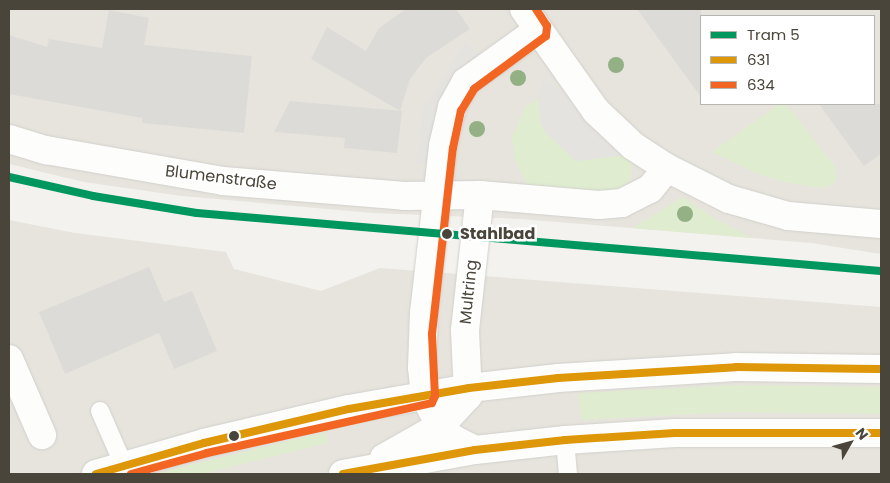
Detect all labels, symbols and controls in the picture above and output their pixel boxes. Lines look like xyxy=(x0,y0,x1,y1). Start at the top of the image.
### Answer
legend xyxy=(700,15,875,105)
text: Tram 5 xyxy=(747,24,800,45)
text: 631 xyxy=(747,49,770,70)
text: 634 xyxy=(747,74,775,95)
street label: Blumenstraße xyxy=(164,162,278,194)
place label: Stahlbad xyxy=(460,224,535,244)
marker: Stahlbad xyxy=(438,225,456,243)
street label: Multring xyxy=(456,259,482,325)
north arrow xyxy=(825,418,875,468)
text: N xyxy=(851,423,873,444)
unlabelled marker xyxy=(229,431,239,441)

